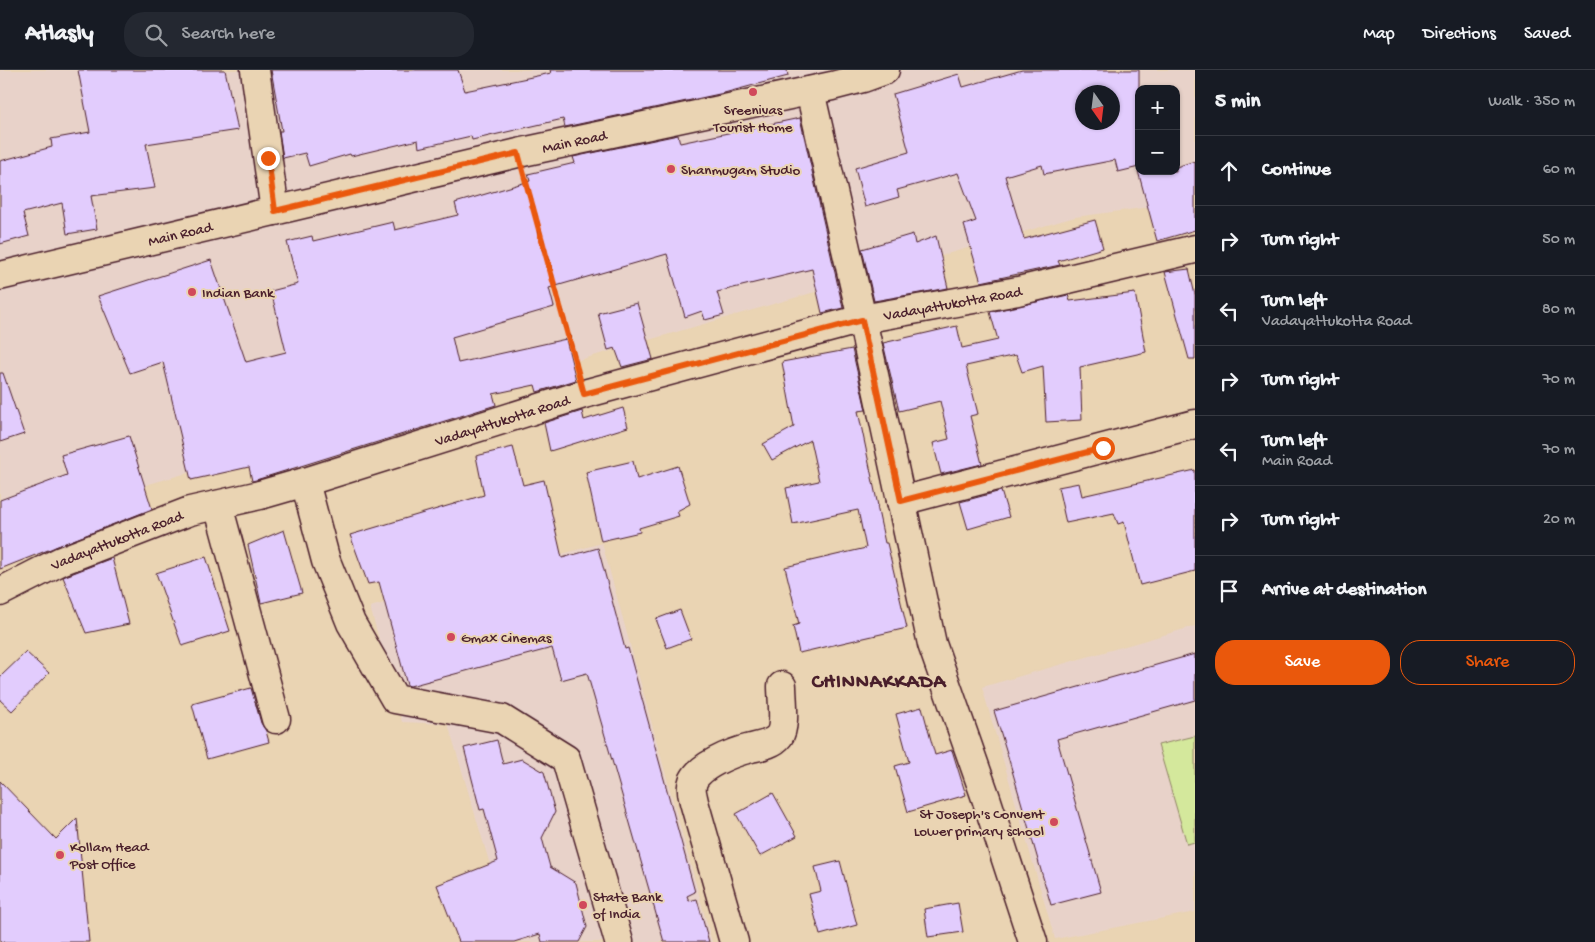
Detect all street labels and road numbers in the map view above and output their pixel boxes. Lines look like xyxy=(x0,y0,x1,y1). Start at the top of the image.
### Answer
street label: Main Road xyxy=(541,127,610,159)
street label: Main Road xyxy=(147,219,216,252)
street label: Vadayattukotta Road xyxy=(881,283,1025,326)
street label: Vadayattukotta Road xyxy=(432,392,573,452)
street label: Vadayattukotta Road xyxy=(48,507,187,576)

